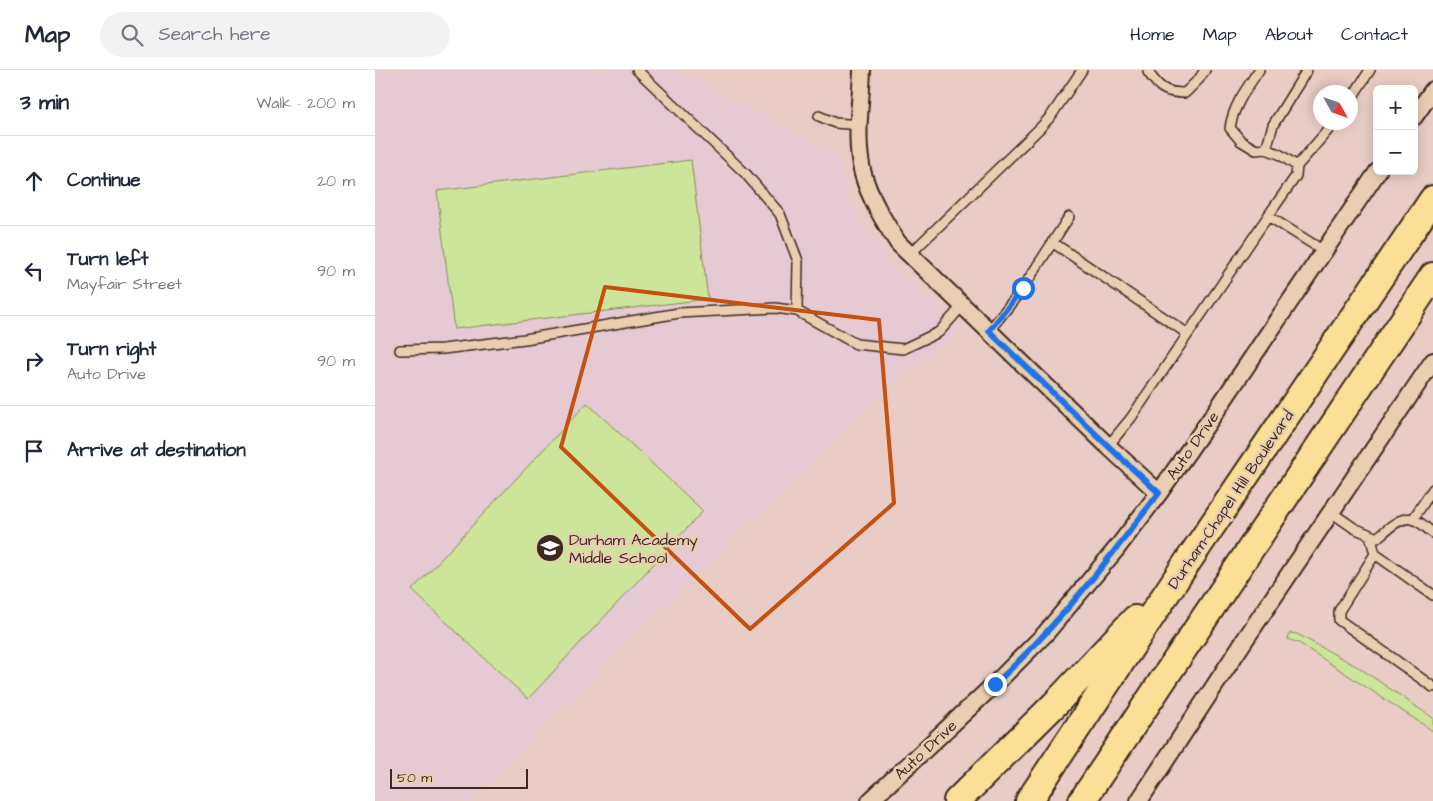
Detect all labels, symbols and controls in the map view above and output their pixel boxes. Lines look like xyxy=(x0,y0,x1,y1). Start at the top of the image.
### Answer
search box xyxy=(100,12,450,57)
text: Map xyxy=(25,18,70,52)
icon: search xyxy=(118,21,146,49)
text: Search here xyxy=(158,21,271,48)
text: Home xyxy=(1130,22,1175,47)
text: Map xyxy=(1203,22,1237,47)
text: About xyxy=(1265,22,1313,47)
text: Contact xyxy=(1341,22,1408,47)
north arrow xyxy=(1313,85,1358,130)
map controls xyxy=(1373,85,1418,175)
button: + xyxy=(1373,85,1418,130)
text: 3 min xyxy=(20,88,69,117)
text: Walk · 200 m xyxy=(256,92,355,114)
button: − xyxy=(1373,130,1418,175)
icon: ahead xyxy=(20,167,48,195)
text: Continue xyxy=(67,167,141,194)
text: 20 m xyxy=(317,170,355,192)
text: Turn left xyxy=(67,246,148,273)
icon: left xyxy=(20,257,48,285)
text: 90 m xyxy=(317,260,355,282)
text: Mayfair Street xyxy=(67,273,182,295)
route start xyxy=(1012,277,1035,300)
text: Turn right xyxy=(67,336,156,363)
icon: right xyxy=(20,347,48,375)
text: 90 m xyxy=(317,350,355,372)
text: Auto Drive xyxy=(67,363,146,385)
street label: Durham-Chapel Hill Boulevard xyxy=(1163,406,1299,593)
street label: Auto Drive xyxy=(1161,407,1225,484)
icon: arrive xyxy=(20,437,48,465)
text: Arrive at destination xyxy=(67,437,246,464)
place label: Durham Academy Middle School xyxy=(569,529,698,569)
school or university icon: Durham Academy Middle School xyxy=(535,533,565,563)
route end xyxy=(984,673,1007,696)
street label: Auto Drive xyxy=(889,715,962,785)
scale bar xyxy=(390,766,527,789)
text: 50 m xyxy=(397,768,432,788)

